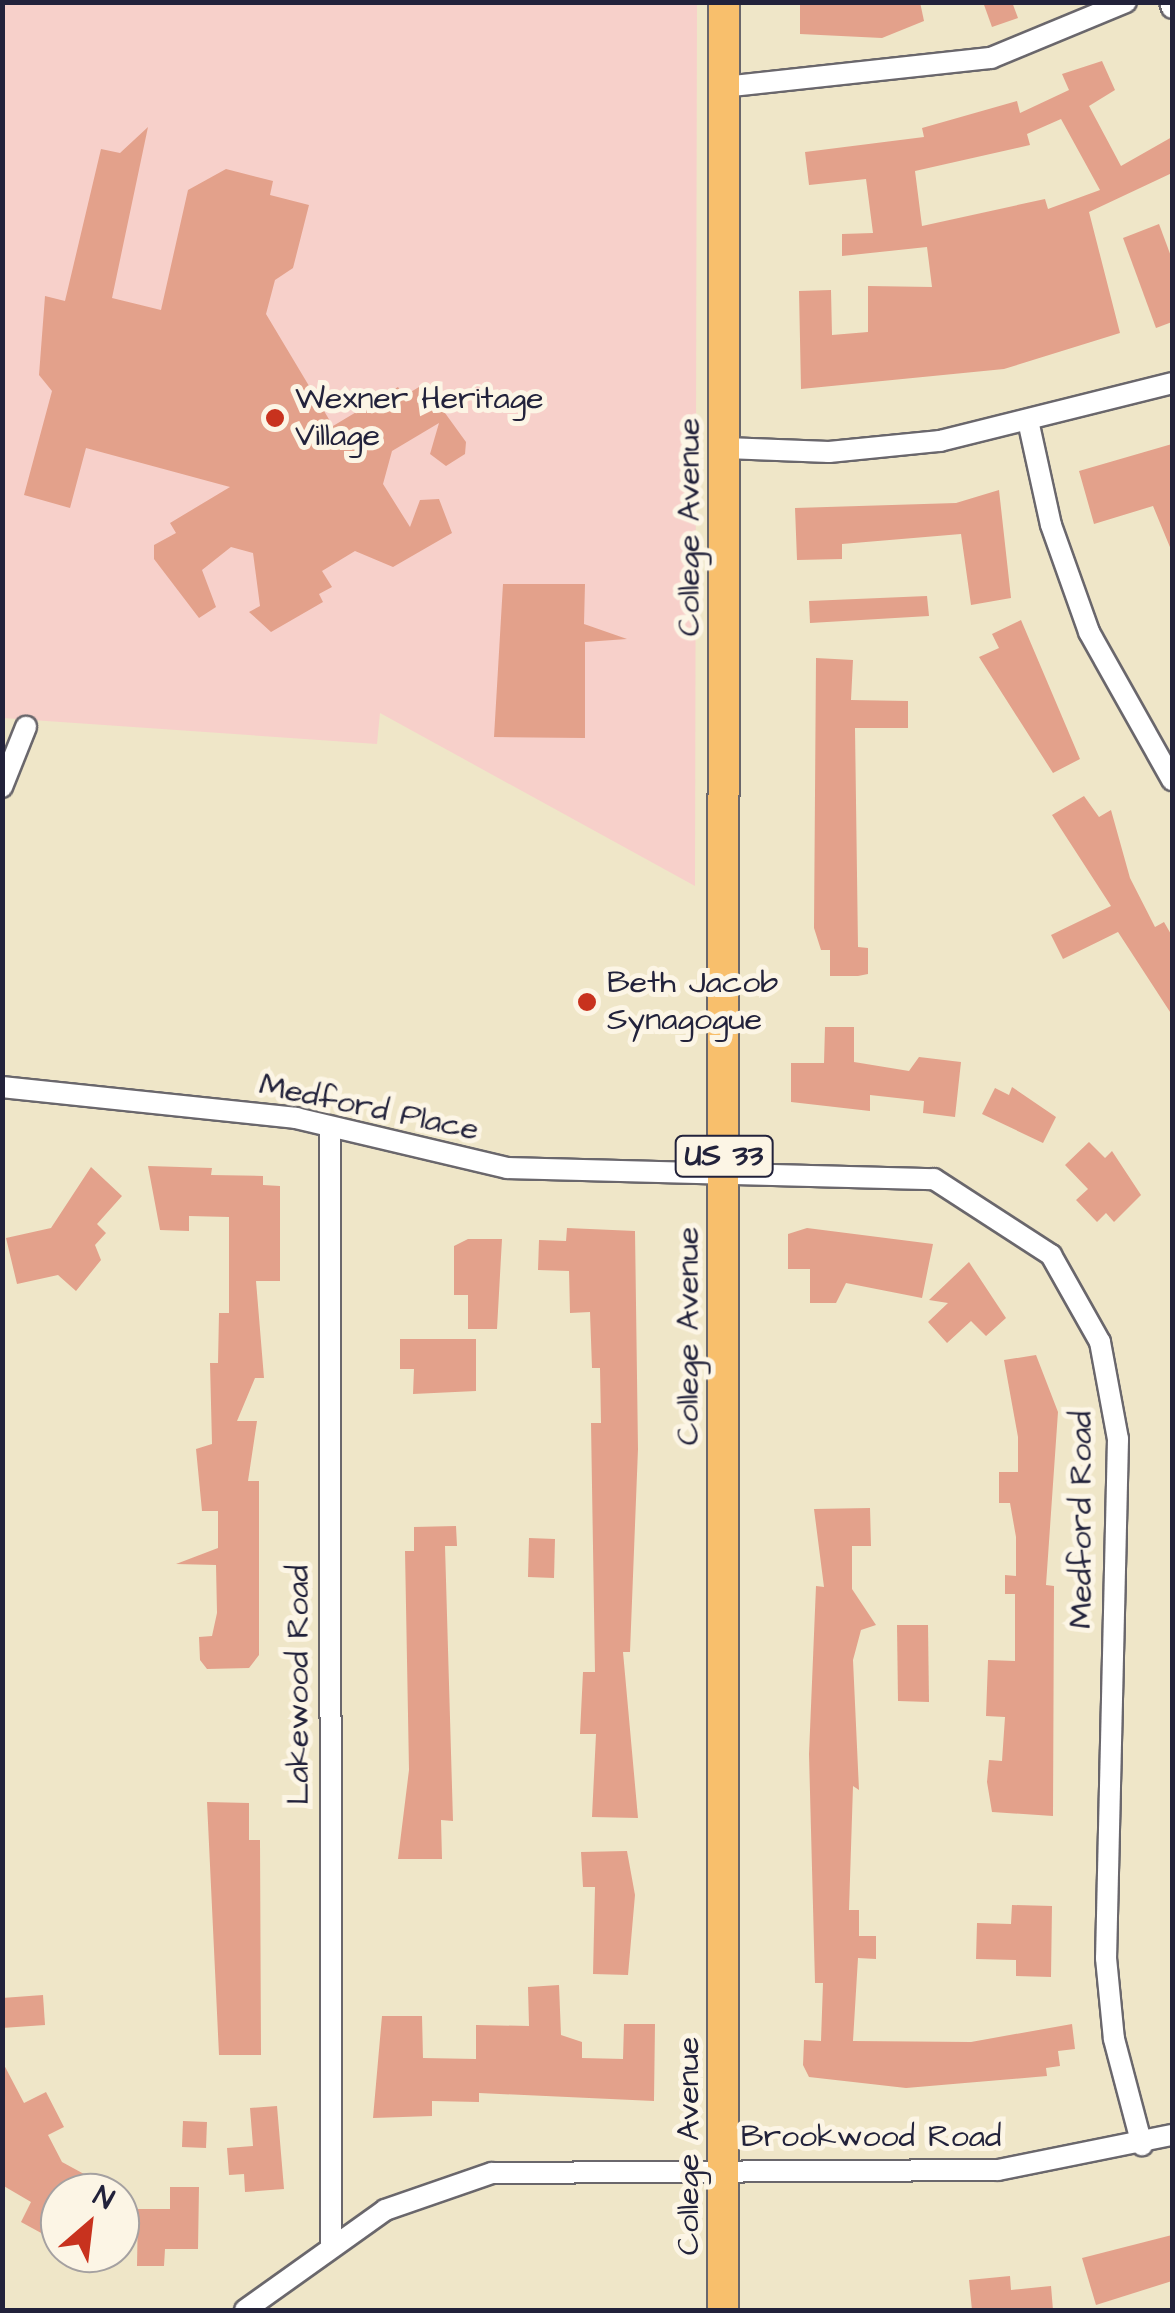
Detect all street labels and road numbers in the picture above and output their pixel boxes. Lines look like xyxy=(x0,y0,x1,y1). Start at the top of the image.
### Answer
street label: College Avenue xyxy=(671,418,709,636)
street label: Medford Place xyxy=(256,1066,482,1150)
road number: US 33 xyxy=(674,1131,774,1181)
street label: College Avenue xyxy=(670,1227,708,1445)
street label: Medford Road xyxy=(1063,1411,1101,1629)
street label: Lakewood Road xyxy=(280,1565,318,1805)
street label: College Avenue xyxy=(670,2037,708,2255)
street label: Brookwood Road xyxy=(741,2118,1001,2156)

